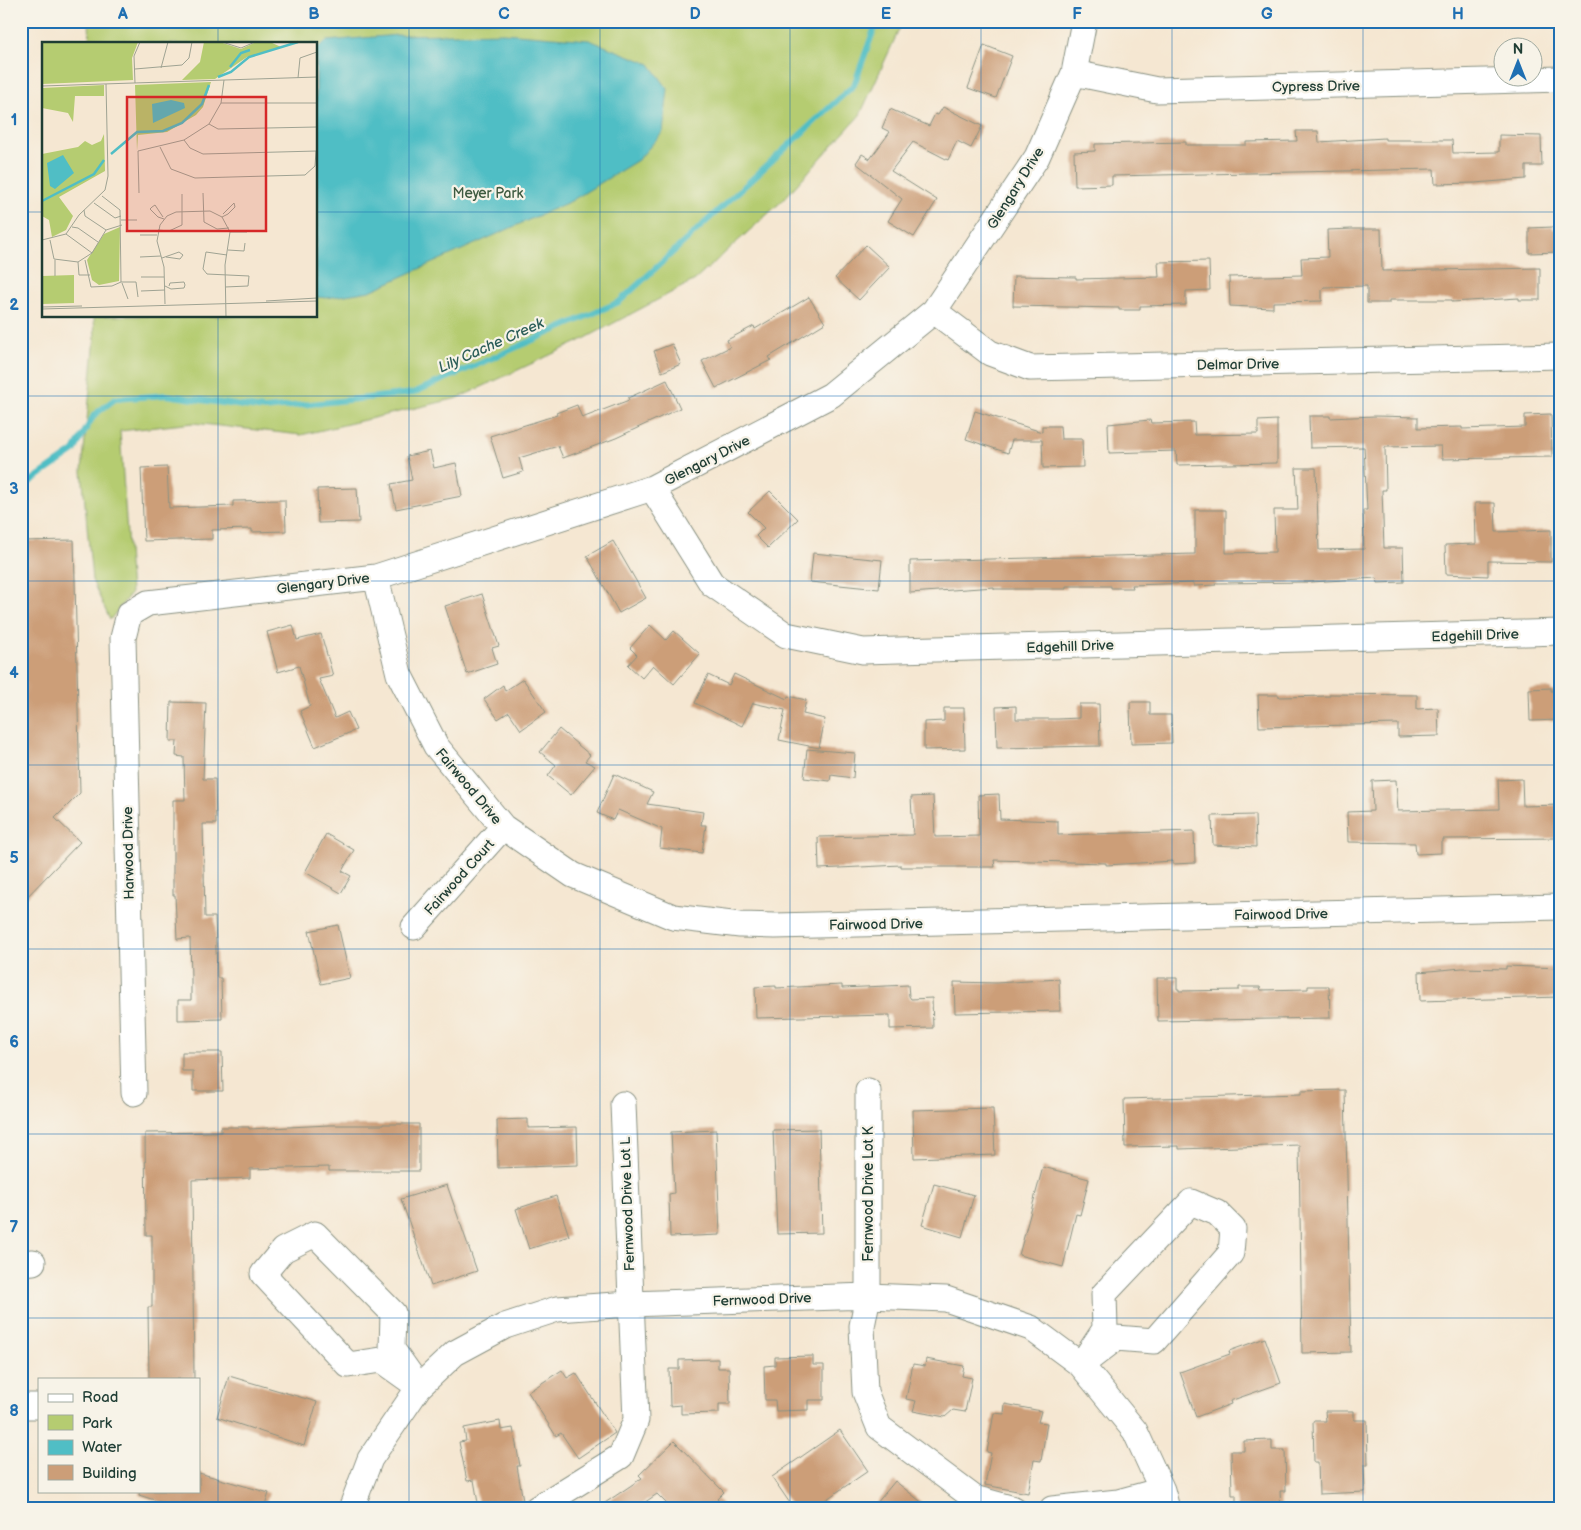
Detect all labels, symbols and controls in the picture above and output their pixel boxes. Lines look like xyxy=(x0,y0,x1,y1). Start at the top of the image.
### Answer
text: A xyxy=(117,5,128,24)
text: B xyxy=(308,5,320,24)
text: C xyxy=(498,5,510,24)
text: D xyxy=(689,5,701,24)
text: E xyxy=(881,5,891,24)
text: F xyxy=(1072,5,1082,24)
text: G xyxy=(1261,5,1273,24)
text: H xyxy=(1452,5,1464,24)
north arrow xyxy=(1494,38,1544,88)
text: N xyxy=(1513,41,1523,58)
inset map xyxy=(42,42,318,318)
street label: Cypress Drive xyxy=(1272,77,1360,96)
text: 1 xyxy=(11,111,17,130)
street label: Glengary Drive xyxy=(983,144,1047,232)
park label: Meyer Park xyxy=(453,185,524,202)
text: 2 xyxy=(9,296,19,315)
water label: Lily Cache Creek xyxy=(435,313,548,377)
street label: Delmar Drive xyxy=(1197,355,1279,374)
street label: Glengary Drive xyxy=(662,432,753,489)
text: 3 xyxy=(9,480,19,499)
street label: Glengary Drive xyxy=(276,569,371,598)
street label: Edgehill Drive xyxy=(1431,625,1519,646)
street label: Edgehill Drive xyxy=(1026,636,1114,657)
text: 4 xyxy=(9,664,19,683)
street label: Fairwood Drive xyxy=(432,745,505,828)
street label: Harwood Drive xyxy=(119,806,138,900)
street label: Fairwood Court xyxy=(421,835,498,919)
text: 5 xyxy=(9,849,19,868)
street label: Fairwood Drive xyxy=(1234,905,1328,924)
street label: Fairwood Drive xyxy=(829,915,923,934)
text: 6 xyxy=(9,1033,19,1052)
street label: Fernwood Drive Lot K xyxy=(860,1125,877,1262)
street label: Fernwood Drive Lot L xyxy=(617,1137,638,1271)
text: 7 xyxy=(10,1218,19,1237)
street label: Fernwood Drive xyxy=(712,1289,812,1310)
legend xyxy=(38,1378,200,1492)
text: Road xyxy=(82,1388,118,1407)
text: 8 xyxy=(9,1402,19,1421)
text: Park xyxy=(82,1414,113,1433)
text: Water xyxy=(82,1438,122,1457)
text: Building xyxy=(82,1464,137,1483)

